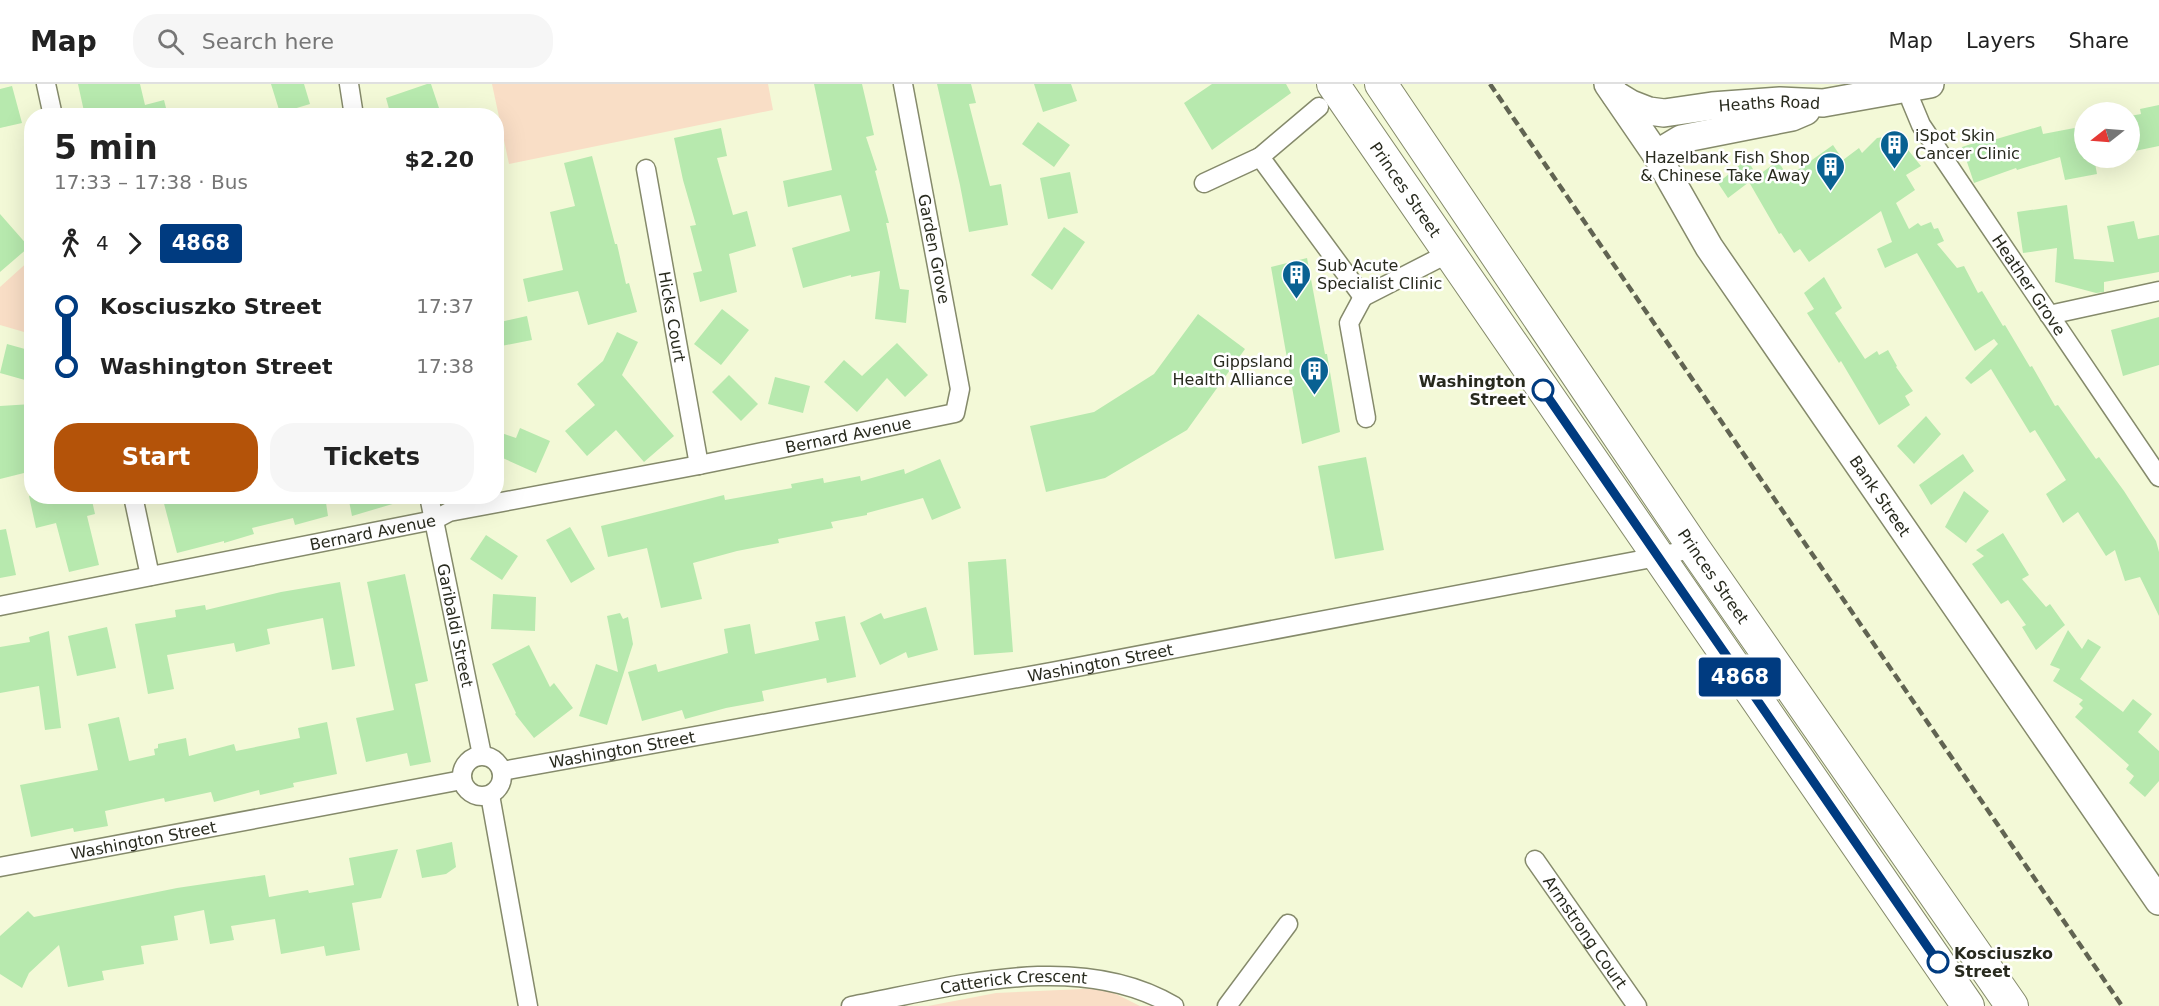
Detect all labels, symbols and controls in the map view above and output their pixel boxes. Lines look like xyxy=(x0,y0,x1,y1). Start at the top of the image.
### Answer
search box xyxy=(133,14,553,68)
text: Map xyxy=(30,25,97,58)
icon: search xyxy=(154,25,187,58)
text: Search here xyxy=(202,29,334,54)
text: Map xyxy=(1889,29,1933,53)
text: Layers xyxy=(1966,29,2035,53)
text: Share xyxy=(2068,29,2129,53)
street label: Heaths Road xyxy=(1718,92,1821,115)
north arrow xyxy=(2074,102,2140,168)
map controls xyxy=(2074,102,2140,168)
place label: iSpot Skin Cancer Clinic xyxy=(1915,126,2020,163)
text: 5 min xyxy=(54,128,158,167)
building icon: iSpot Skin Cancer Clinic xyxy=(1878,128,1910,170)
street label: Princes Street xyxy=(1366,138,1445,241)
text: $2.20 xyxy=(404,147,474,172)
place label: Hazelbank Fish Shop & Chinese Take Away xyxy=(1640,148,1810,185)
building icon: Hazelbank Fish Shop & Chinese Take Away xyxy=(1815,150,1847,192)
text: 17:33 – 17:38 · Bus xyxy=(54,170,248,194)
street label: Garden Grove xyxy=(914,192,954,306)
icon: walk xyxy=(54,227,87,260)
icon: forward xyxy=(118,227,151,260)
text: 4 xyxy=(96,231,109,255)
text: 4868 xyxy=(172,231,230,255)
street label: Heather Grove xyxy=(1988,231,2070,339)
place label: Sub Acute Specialist Clinic xyxy=(1317,256,1442,293)
building icon: Sub Acute Specialist Clinic xyxy=(1280,258,1312,300)
street label: Hicks Court xyxy=(655,270,690,364)
text: Kosciuszko Street xyxy=(100,294,321,319)
text: 17:37 xyxy=(416,294,474,318)
place label: Gippsland Health Alliance xyxy=(1173,352,1293,389)
text: Washington Street xyxy=(100,354,333,379)
text: 17:38 xyxy=(416,354,474,378)
building icon: Gippsland Health Alliance xyxy=(1298,354,1330,396)
place label: Washington Street xyxy=(1419,372,1526,409)
marker: Washington Street xyxy=(1532,379,1554,401)
street label: Bernard Avenue xyxy=(783,413,913,457)
button: Start xyxy=(54,423,258,492)
button: Tickets xyxy=(270,423,474,492)
street label: Bank Street xyxy=(1846,452,1915,540)
street label: Bernard Avenue xyxy=(308,510,437,554)
street label: Princes Street xyxy=(1674,525,1753,627)
street label: Garibaldi Street xyxy=(434,562,477,689)
street label: Washington Street xyxy=(1026,640,1175,686)
line badge: 4868 xyxy=(1698,658,1782,696)
text: 4868 xyxy=(1711,665,1769,689)
street label: Washington Street xyxy=(548,727,696,772)
street label: Washington Street xyxy=(69,817,218,863)
street label: Armstrong Court xyxy=(1540,872,1631,992)
place label: Kosciuszko Street xyxy=(1954,944,2053,981)
marker: Kosciuszko Street xyxy=(1927,951,1949,973)
street label: Catterick Crescent xyxy=(938,966,1088,998)

